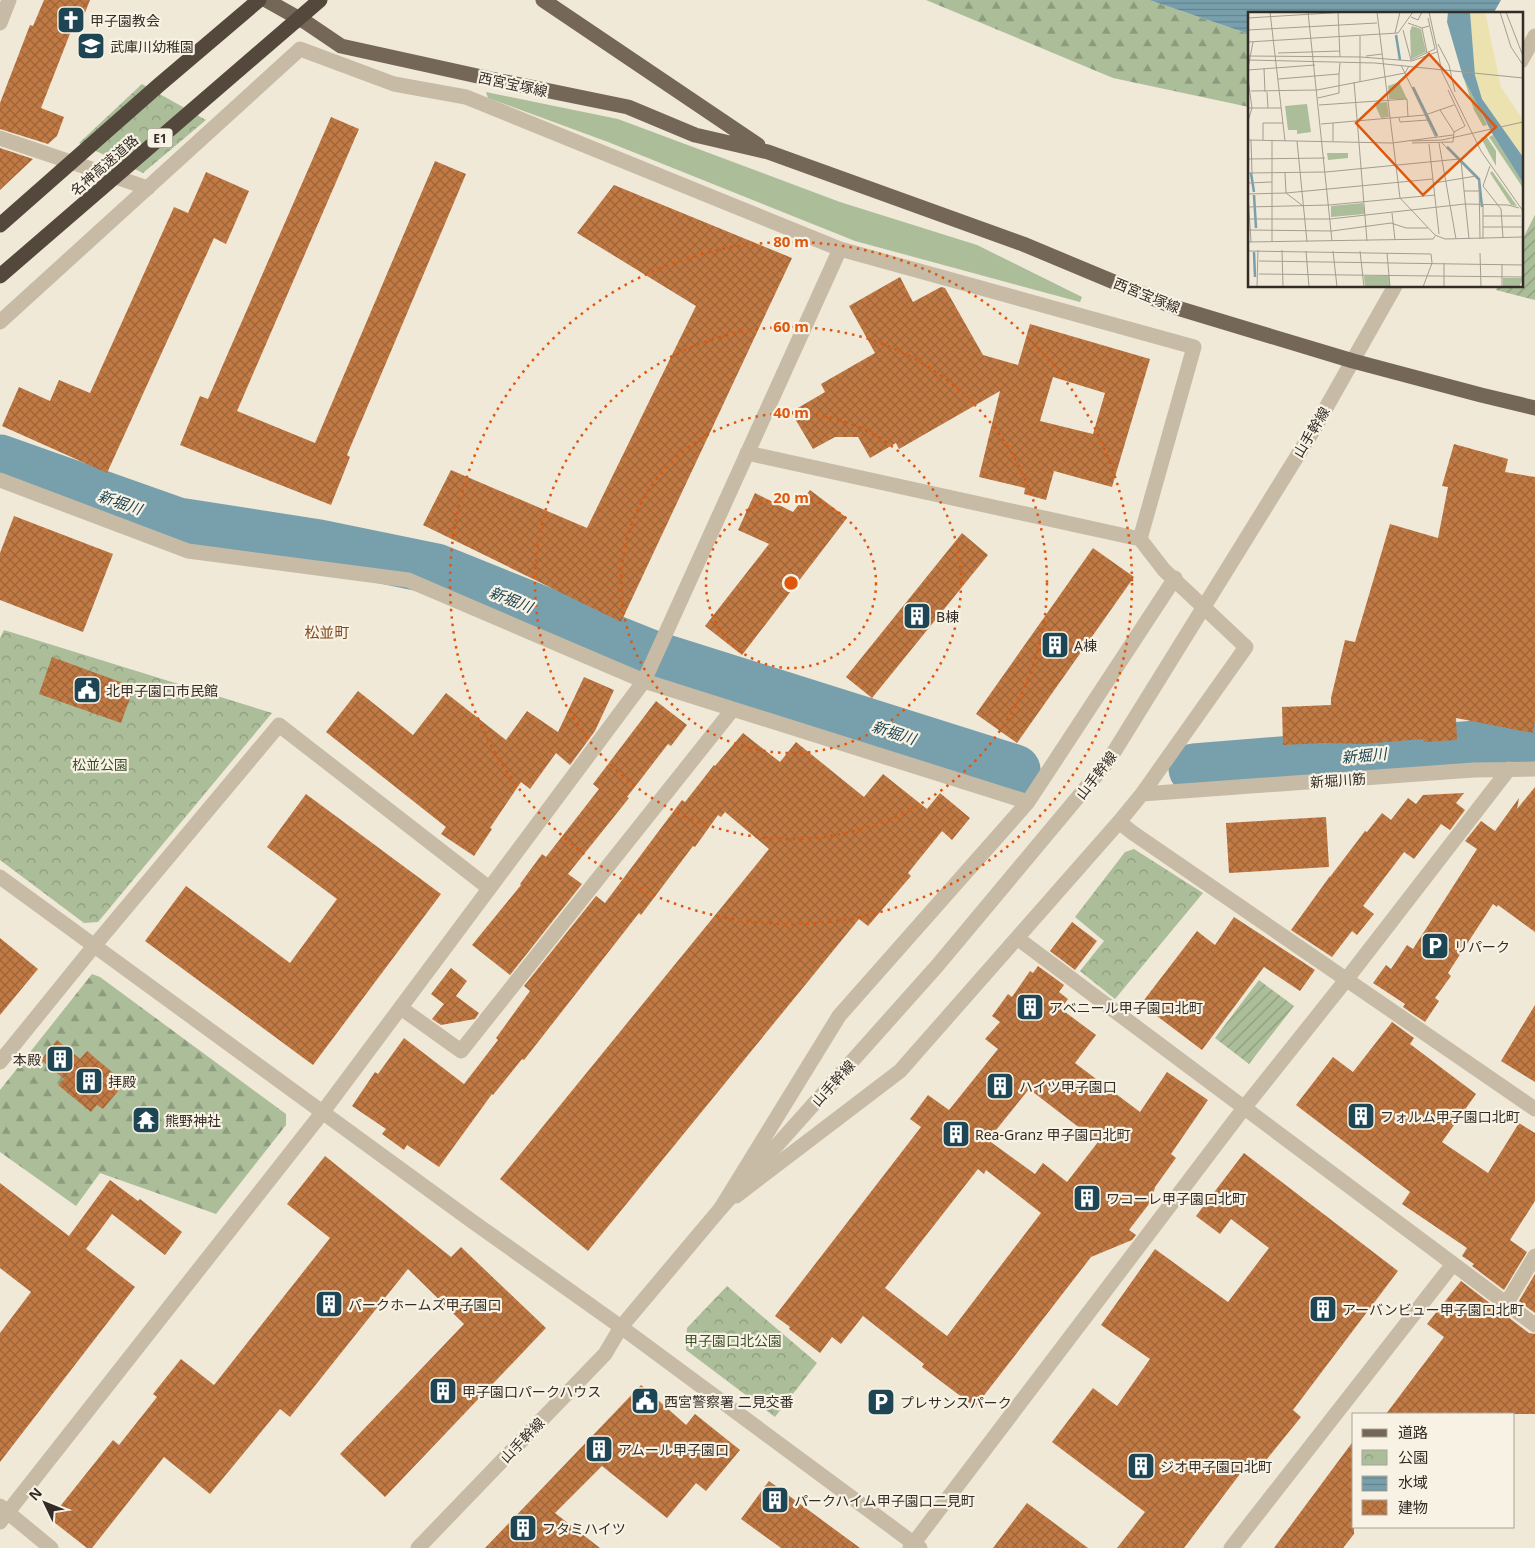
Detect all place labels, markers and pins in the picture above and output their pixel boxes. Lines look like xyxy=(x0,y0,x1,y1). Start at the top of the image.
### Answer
church icon: 甲子園教会 xyxy=(56,5,86,35)
place label: 甲子園教会 xyxy=(90,11,160,30)
school or university icon: 武庫川幼稚園 xyxy=(76,31,106,61)
place label: 武庫川幼稚園 xyxy=(110,37,194,56)
centre of rings xyxy=(782,574,800,592)
building icon: B棟 xyxy=(902,601,932,631)
place label: B棟 xyxy=(936,607,959,626)
building icon: A棟 xyxy=(1040,630,1070,660)
place label: A棟 xyxy=(1074,636,1097,655)
public building icon: 北甲子園口市民館 xyxy=(72,675,102,705)
place label: 北甲子園口市民館 xyxy=(106,681,218,700)
parking icon: リパーク xyxy=(1420,931,1450,961)
place label: リパーク xyxy=(1454,937,1510,956)
building icon: アベニール甲子園口北町 xyxy=(1015,992,1045,1022)
place label: アベニール甲子園口北町 xyxy=(1049,998,1203,1017)
building icon: 本殿 xyxy=(45,1044,75,1074)
place label: 本殿 xyxy=(13,1050,41,1069)
building icon: 拝殿 xyxy=(74,1066,104,1096)
building icon: ハイツ甲子園口 xyxy=(985,1071,1015,1101)
place label: 拝殿 xyxy=(108,1072,136,1091)
place label: ハイツ甲子園口 xyxy=(1019,1077,1117,1096)
building icon: フォルム甲子園口北町 xyxy=(1346,1101,1376,1131)
temple icon: 熊野神社 xyxy=(131,1105,161,1135)
place label: フォルム甲子園口北町 xyxy=(1380,1107,1520,1126)
place label: 熊野神社 xyxy=(165,1111,221,1130)
building icon: Rea-Granz 甲子園口北町 xyxy=(941,1119,971,1149)
place label: Rea-Granz 甲子園口北町 xyxy=(975,1125,1130,1144)
building icon: ワコーレ甲子園口北町 xyxy=(1072,1183,1102,1213)
place label: ワコーレ甲子園口北町 xyxy=(1106,1189,1246,1208)
building icon: パークホームズ甲子園口 xyxy=(314,1289,344,1319)
building icon: アーバンビュー甲子園口北町 xyxy=(1308,1294,1338,1324)
place label: パークホームズ甲子園口 xyxy=(348,1295,502,1314)
place label: アーバンビュー甲子園口北町 xyxy=(1342,1300,1524,1319)
building icon: 甲子園口パークハウス xyxy=(428,1376,458,1406)
place label: 甲子園口パークハウス xyxy=(462,1382,601,1401)
public building icon: 西宮警察署 二見交番 xyxy=(630,1386,660,1416)
parking icon: プレサンスパーク xyxy=(866,1387,896,1417)
place label: 西宮警察署 二見交番 xyxy=(664,1392,794,1411)
place label: プレサンスパーク xyxy=(900,1393,1012,1412)
building icon: アムール甲子園口 xyxy=(584,1434,614,1464)
place label: アムール甲子園口 xyxy=(618,1440,729,1459)
building icon: ジオ甲子園口北町 xyxy=(1126,1451,1156,1481)
place label: ジオ甲子園口北町 xyxy=(1160,1457,1272,1476)
building icon: パークハイム甲子園口二見町 xyxy=(760,1485,790,1515)
place label: パークハイム甲子園口二見町 xyxy=(794,1491,975,1510)
building icon: フタミハイツ xyxy=(508,1513,538,1543)
place label: フタミハイツ xyxy=(542,1519,626,1538)

